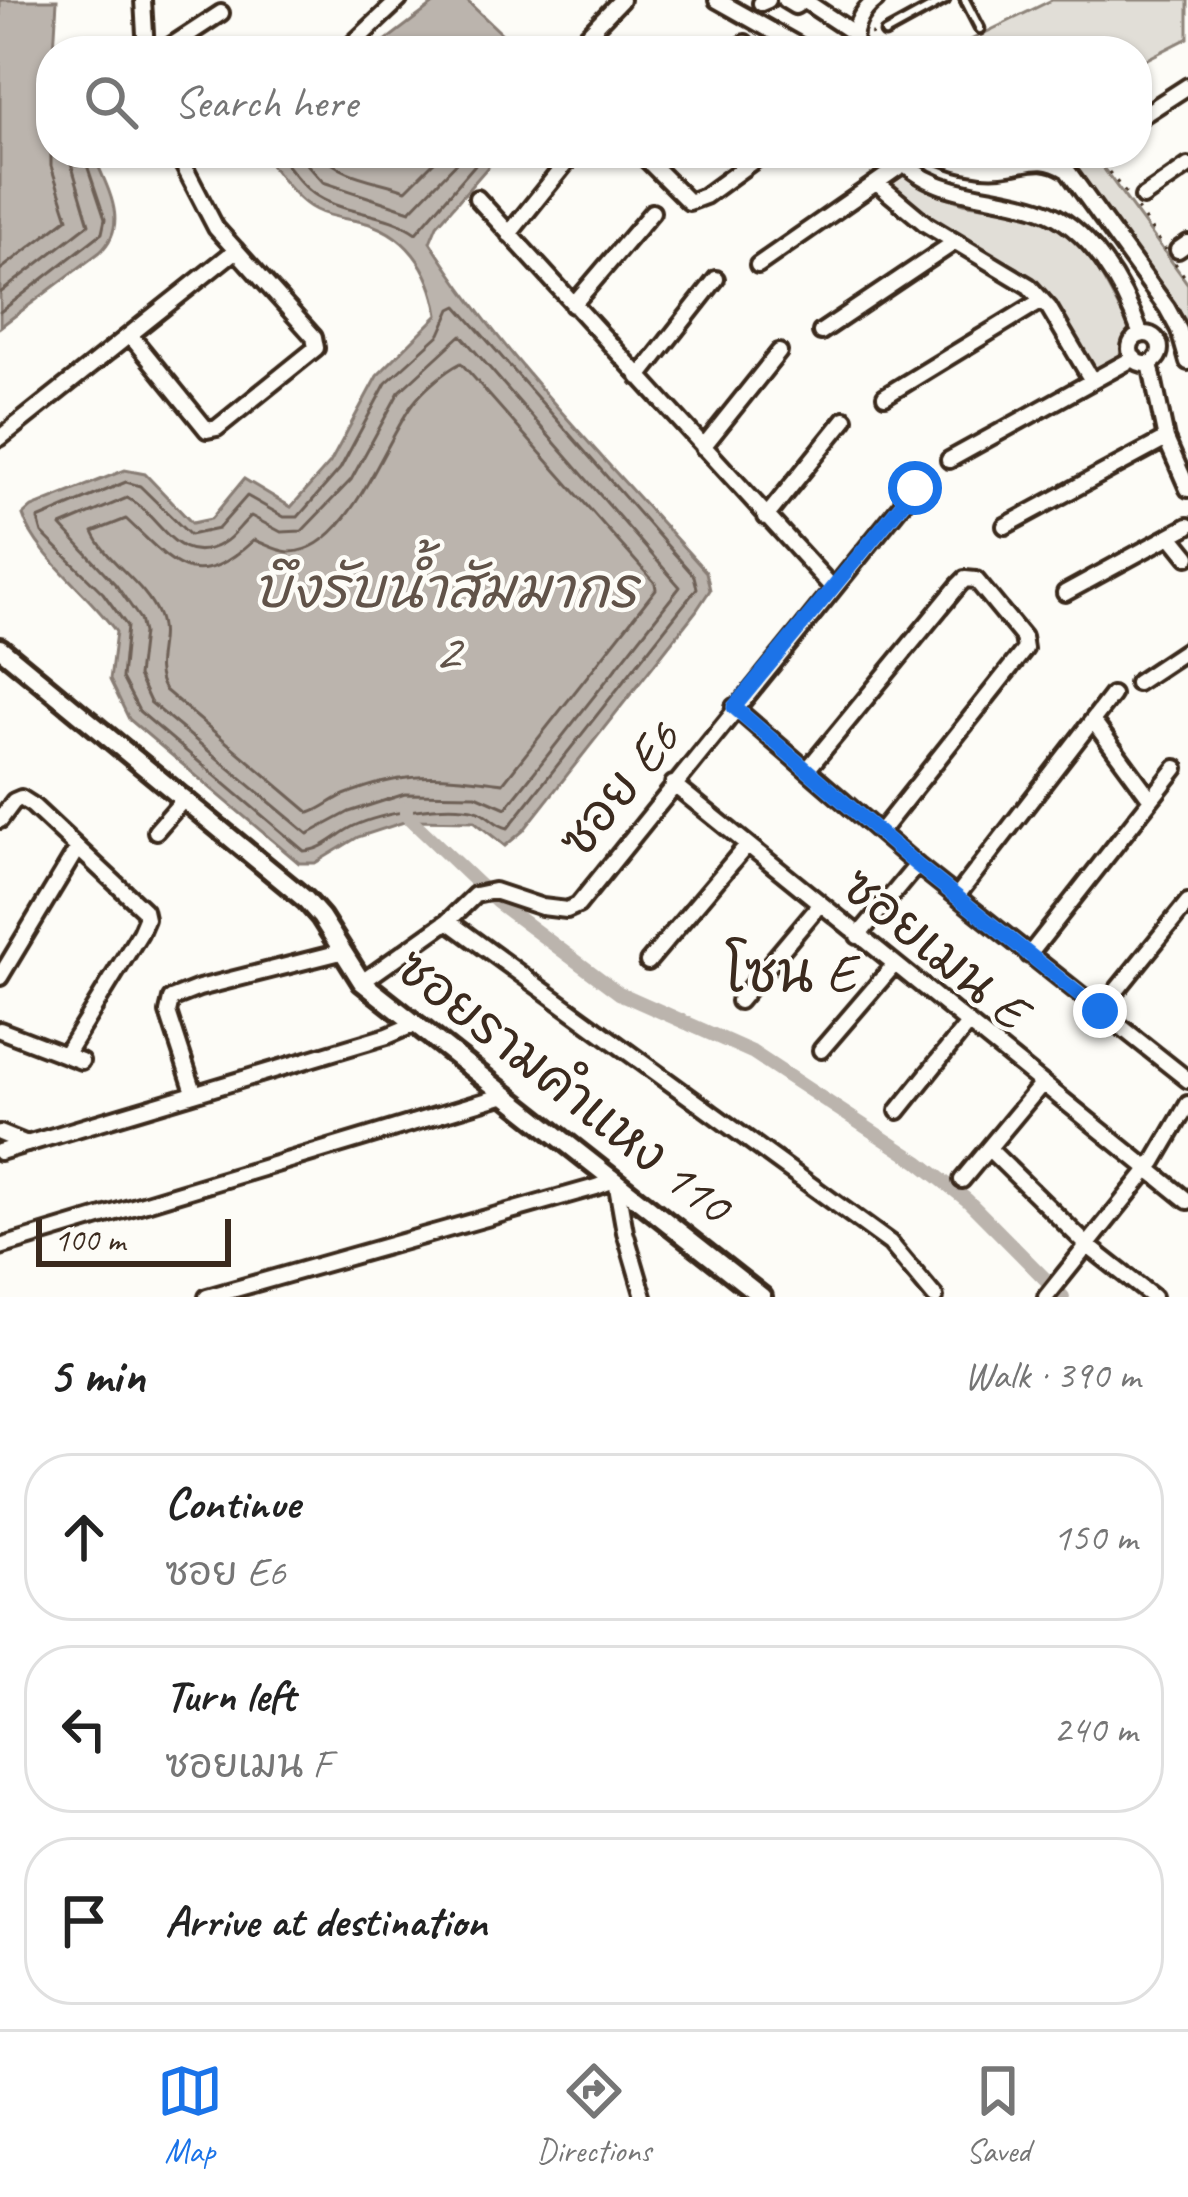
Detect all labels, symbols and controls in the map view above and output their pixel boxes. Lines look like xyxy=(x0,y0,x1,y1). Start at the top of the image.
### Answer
search box xyxy=(36,36,1152,168)
icon: search xyxy=(78,69,144,135)
text: Search here xyxy=(174,74,357,131)
route start xyxy=(888,461,942,515)
water label: บึงรับน้ำสัมมากร 2 xyxy=(253,539,642,685)
street label: ซอย E6 xyxy=(545,706,695,870)
street label: ซอยเมน E xyxy=(829,854,1045,1046)
street label: ซอยรามคำแหง 110 xyxy=(384,935,747,1239)
district label: โซน E xyxy=(725,937,861,1007)
route end xyxy=(1073,984,1127,1038)
scale bar xyxy=(36,1213,231,1266)
text: 100 m xyxy=(54,1219,125,1261)
text: 5 min xyxy=(48,1343,145,1407)
text: Walk · 390 m xyxy=(964,1351,1140,1400)
text: Continue xyxy=(165,1475,299,1532)
icon: ahead xyxy=(51,1504,117,1570)
text: 150 m xyxy=(1053,1513,1137,1562)
text: ซอย E6 xyxy=(165,1548,285,1597)
text: Turn left xyxy=(165,1667,295,1724)
icon: left xyxy=(51,1696,117,1762)
text: 240 m xyxy=(1053,1705,1137,1754)
text: ซอยเมน F xyxy=(165,1740,330,1789)
icon: arrive xyxy=(51,1888,117,1954)
text: Arrive at destination xyxy=(165,1893,487,1950)
tab: Map xyxy=(157,2058,223,2172)
tab: Directions xyxy=(537,2058,651,2172)
tab: Saved xyxy=(965,2058,1031,2172)

